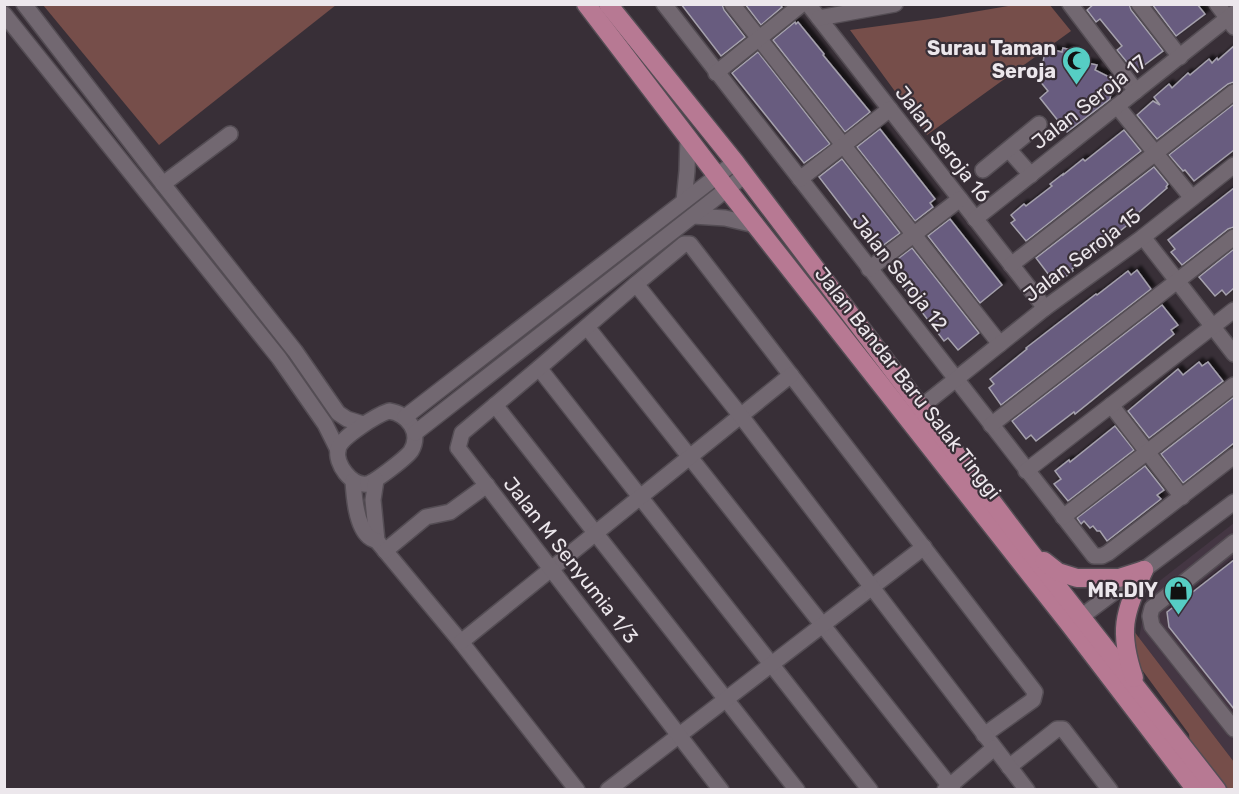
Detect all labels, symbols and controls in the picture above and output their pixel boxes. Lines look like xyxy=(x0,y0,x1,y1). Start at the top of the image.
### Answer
place label: Surau Taman Seroja xyxy=(927,36,1056,83)
mosque icon: Surau Taman Seroja xyxy=(1061,44,1093,86)
street label: Jalan Seroja 17 xyxy=(1027,50,1151,154)
street label: Jalan Seroja 16 xyxy=(890,81,996,207)
street label: Jalan Seroja 15 xyxy=(1019,203,1145,307)
street label: Jalan Seroja 12 xyxy=(847,210,953,336)
street label: Jalan Bandar Baru Salak Tinggi xyxy=(810,262,1006,504)
street label: Jalan M Senyumia 1/3 xyxy=(499,472,643,648)
shop icon: MR.DIY xyxy=(1163,574,1195,616)
place label: MR.DIY xyxy=(1088,578,1158,602)

